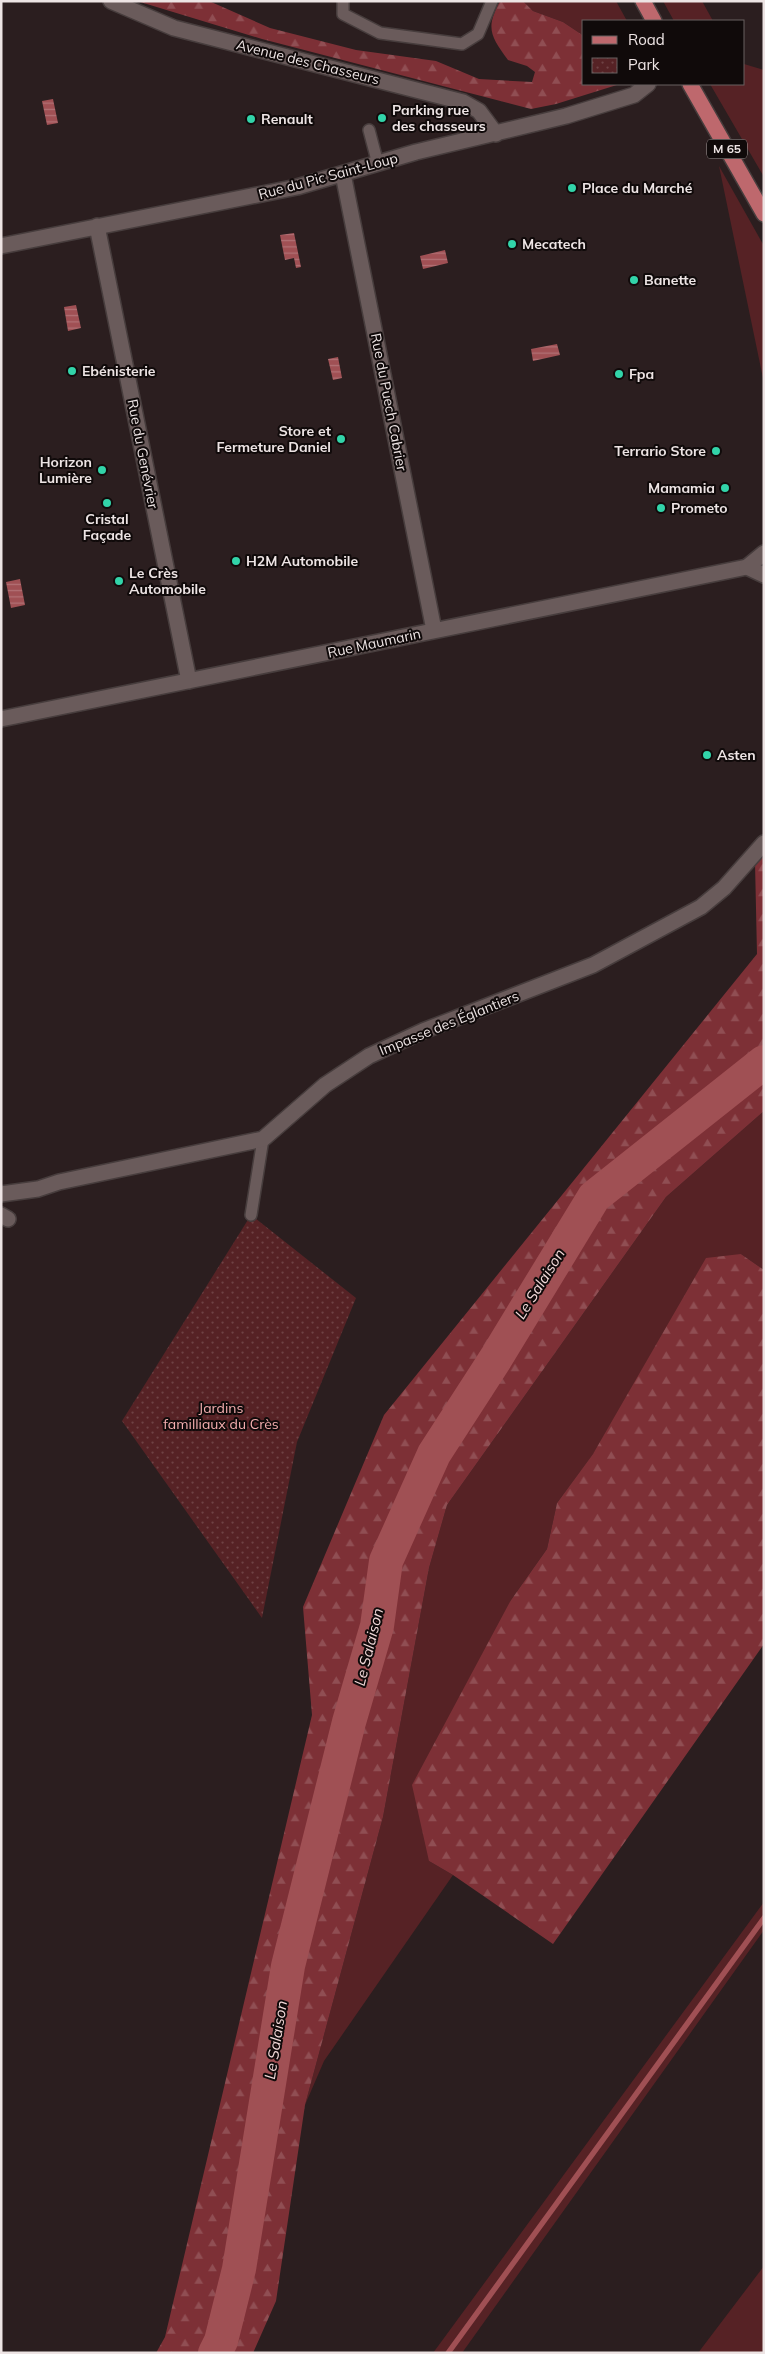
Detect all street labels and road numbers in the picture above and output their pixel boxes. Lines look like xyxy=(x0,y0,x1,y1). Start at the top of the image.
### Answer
street label: Avenue des Chasseurs xyxy=(235,36,381,88)
road number: M 65 xyxy=(707,140,747,158)
street label: Rue du Pic Saint-Loup xyxy=(256,149,400,203)
street label: Rue du Puech Cabrier xyxy=(367,332,411,473)
street label: Rue du Genévrier xyxy=(124,398,163,511)
street label: Rue Maumarin xyxy=(326,624,422,662)
street label: Impasse des Églantiers xyxy=(377,987,521,1059)

